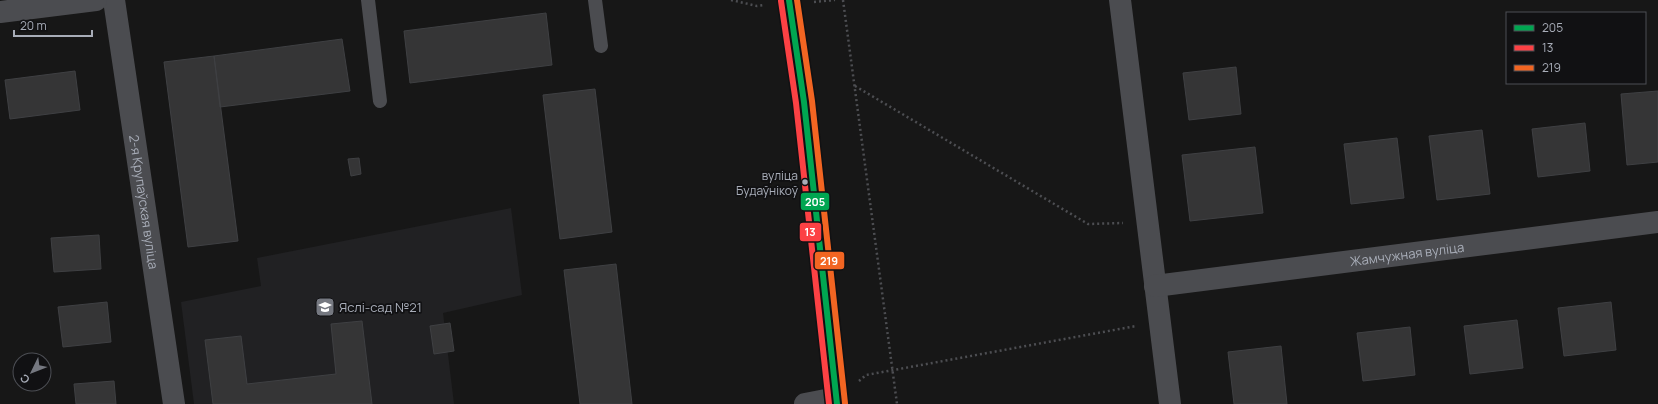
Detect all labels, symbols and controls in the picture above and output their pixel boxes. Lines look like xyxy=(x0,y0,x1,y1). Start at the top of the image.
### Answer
scale bar xyxy=(14,12,92,38)
legend xyxy=(1506,12,1646,84)
text: 20 m xyxy=(20,17,47,34)
text: 205 xyxy=(1542,19,1563,36)
text: 13 xyxy=(1542,39,1553,56)
text: 219 xyxy=(1542,59,1561,76)
street label: 2-я Крупаўская вуліца xyxy=(125,133,163,270)
place label: вуліца Будаўнікоў xyxy=(736,167,799,199)
marker: вуліца Будаўнікоў xyxy=(800,177,810,187)
line badge: 205 xyxy=(800,192,830,211)
text: 205 xyxy=(805,194,825,209)
line badge: 13 xyxy=(799,222,822,242)
text: 13 xyxy=(804,224,816,239)
street label: Жамчужная вуліца xyxy=(1349,238,1465,270)
line badge: 219 xyxy=(814,251,845,270)
text: 219 xyxy=(820,253,838,268)
school or university icon: Яслі-сад №21 xyxy=(314,296,336,318)
place label: Яслі-сад №21 xyxy=(339,298,422,316)
north arrow xyxy=(12,352,52,392)
text: С xyxy=(16,371,33,387)

